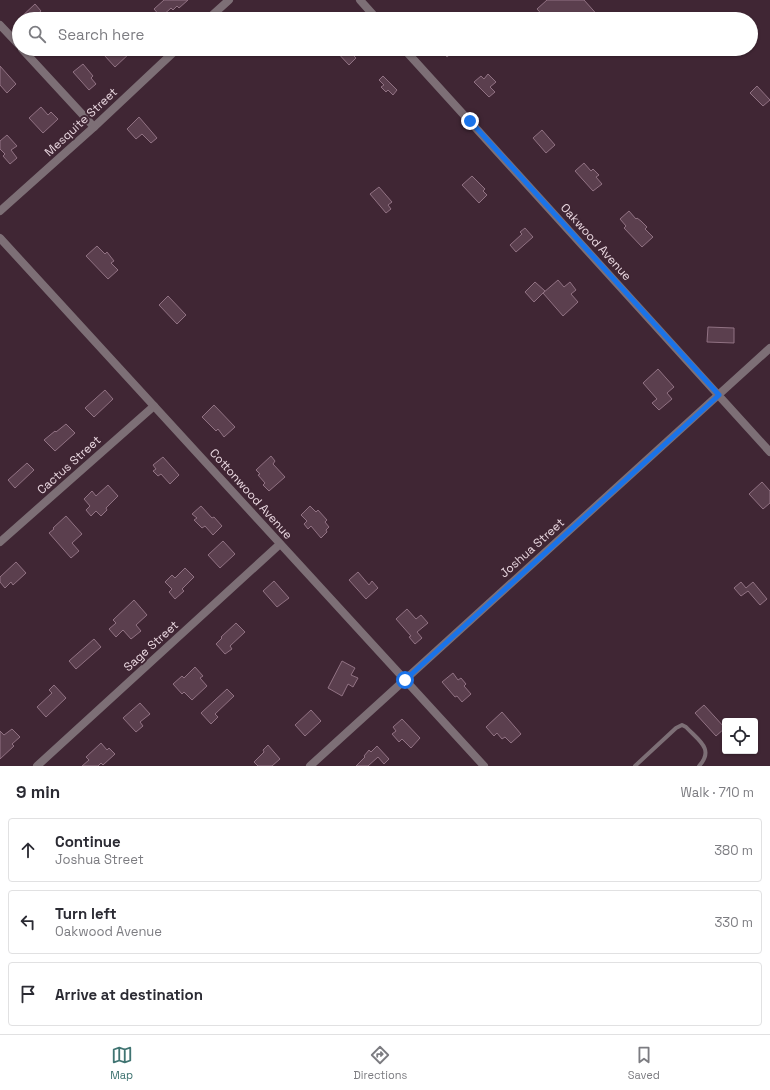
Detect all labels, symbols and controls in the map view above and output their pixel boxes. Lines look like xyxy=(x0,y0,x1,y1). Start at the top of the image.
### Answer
search box xyxy=(12,12,758,56)
icon: search xyxy=(26,23,48,45)
text: Search here xyxy=(58,25,144,44)
street label: Mesquite Street xyxy=(41,84,121,160)
route end xyxy=(461,112,479,130)
street label: Oakwood Avenue xyxy=(557,200,635,284)
street label: Cactus Street xyxy=(34,432,104,498)
street label: Cottonwood Avenue xyxy=(206,445,296,543)
street label: Joshua Street xyxy=(496,515,568,581)
street label: Sage Street xyxy=(120,617,182,675)
route start xyxy=(396,671,414,689)
map controls xyxy=(722,718,758,754)
button: locate xyxy=(722,718,758,754)
text: 9 min xyxy=(16,781,60,803)
text: Walk · 710 m xyxy=(681,784,754,801)
text: Continue xyxy=(55,832,121,851)
icon: ahead xyxy=(17,839,39,861)
text: 380 m xyxy=(714,842,753,859)
text: Joshua Street xyxy=(55,851,144,868)
text: Turn left xyxy=(55,904,117,923)
icon: left xyxy=(17,911,39,933)
text: 330 m xyxy=(714,914,753,931)
text: Oakwood Avenue xyxy=(55,923,162,940)
icon: arrive xyxy=(17,983,39,1005)
text: Arrive at destination xyxy=(55,985,203,1004)
tab: Map xyxy=(110,1044,133,1082)
tab: Directions xyxy=(353,1044,407,1082)
tab: Saved xyxy=(628,1044,660,1082)

